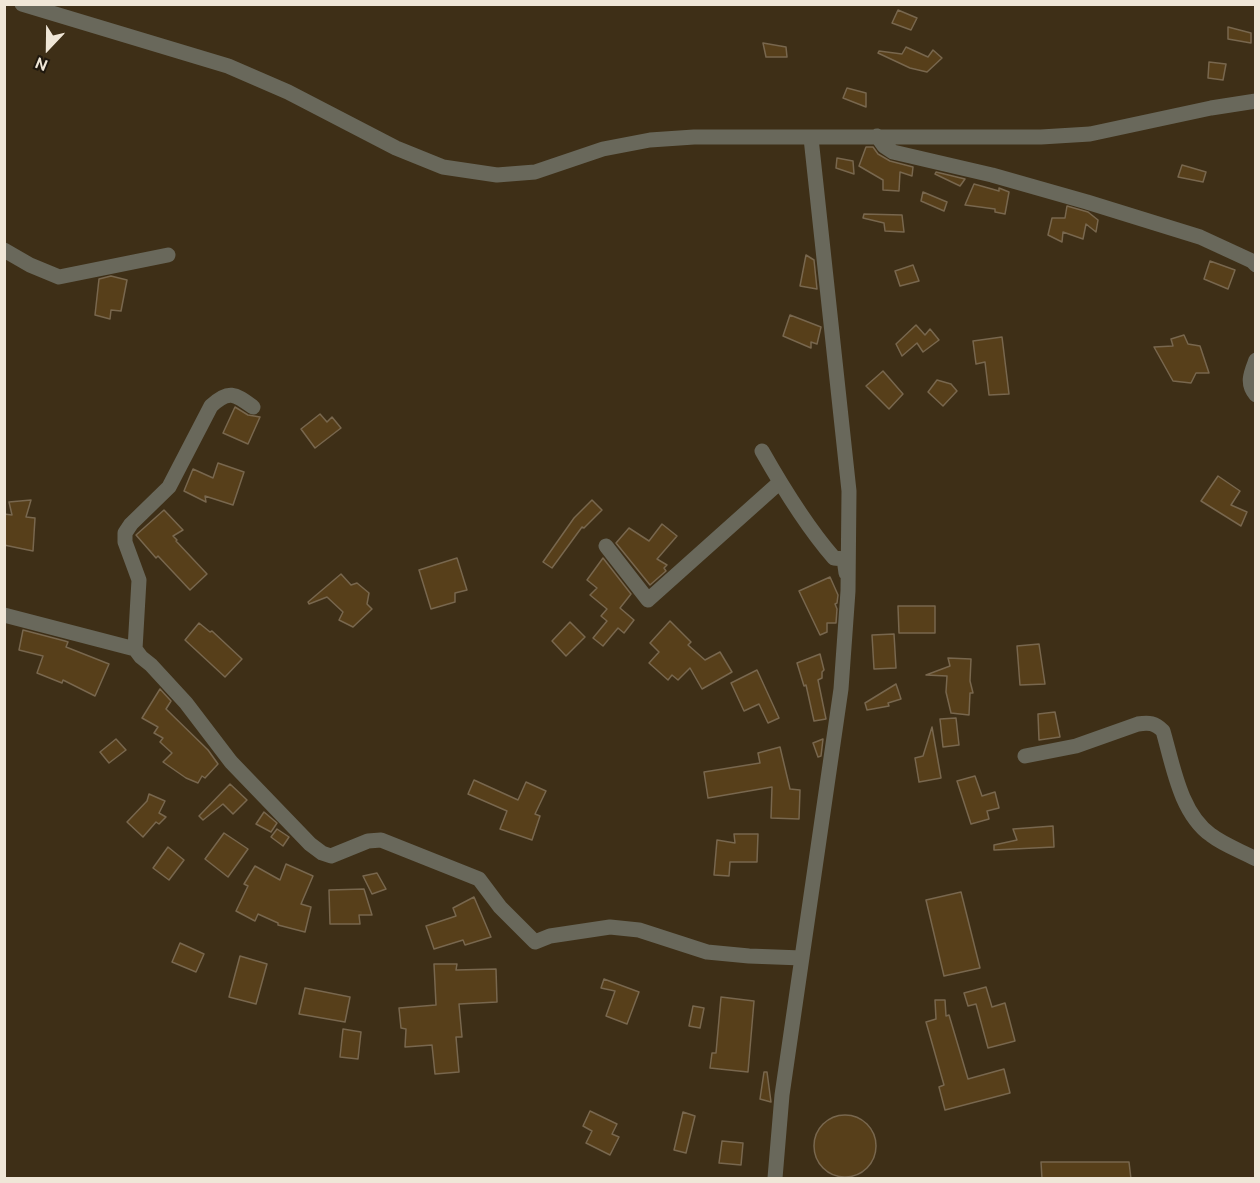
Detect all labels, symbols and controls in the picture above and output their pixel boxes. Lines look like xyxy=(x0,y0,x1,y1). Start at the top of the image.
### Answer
north arrow xyxy=(18,18,78,78)
text: N xyxy=(32,54,50,75)

